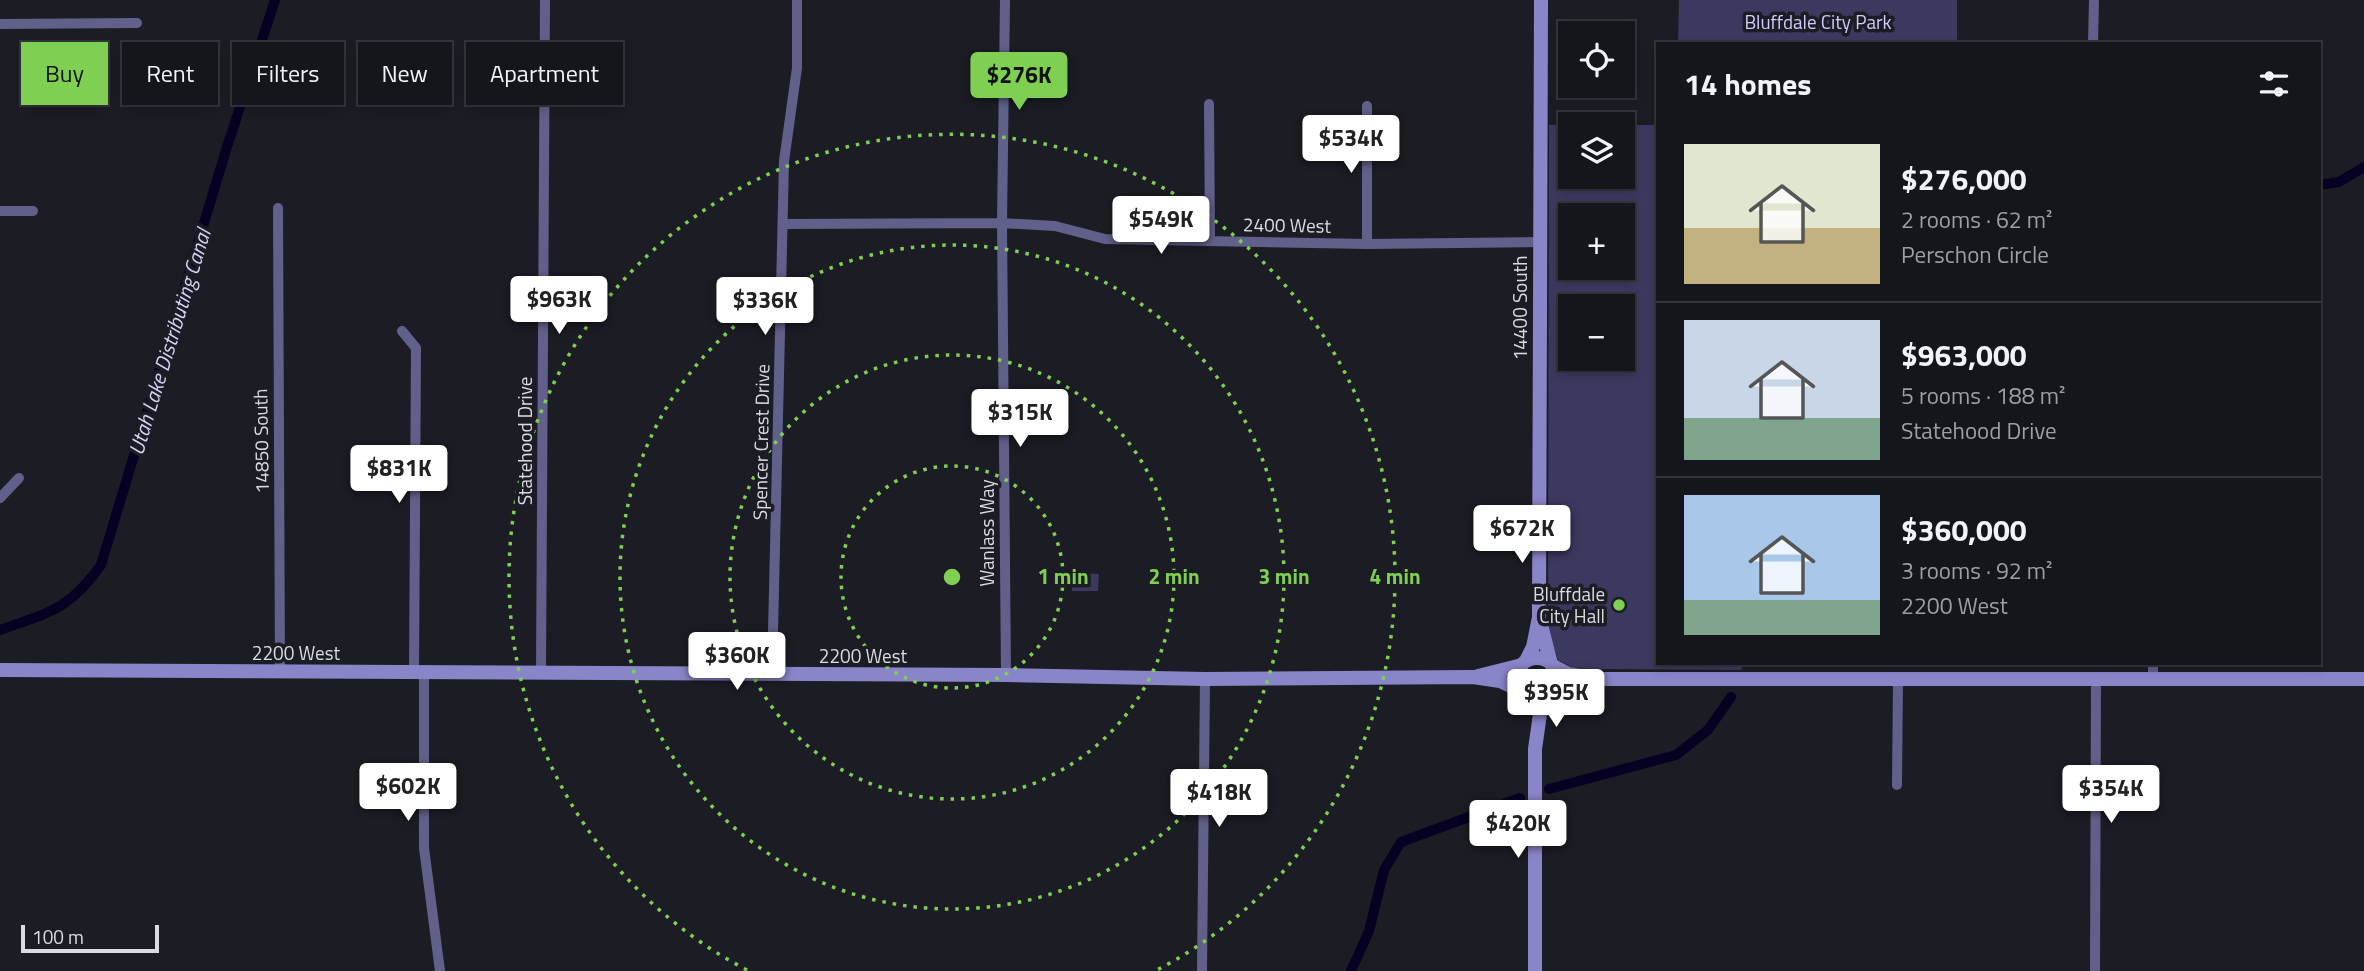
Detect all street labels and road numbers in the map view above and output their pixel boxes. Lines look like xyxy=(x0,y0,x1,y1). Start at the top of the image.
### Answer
street label: 2400 West xyxy=(1243,209,1332,240)
street label: 14400 South xyxy=(1505,256,1534,360)
street label: Spencer Crest Drive xyxy=(745,364,776,520)
street label: Statehood Drive xyxy=(510,377,539,505)
street label: 14850 South xyxy=(245,388,276,494)
street label: Wanlass Way xyxy=(972,479,1001,587)
street label: 2200 West xyxy=(252,638,340,667)
street label: 2200 West xyxy=(819,641,907,670)

